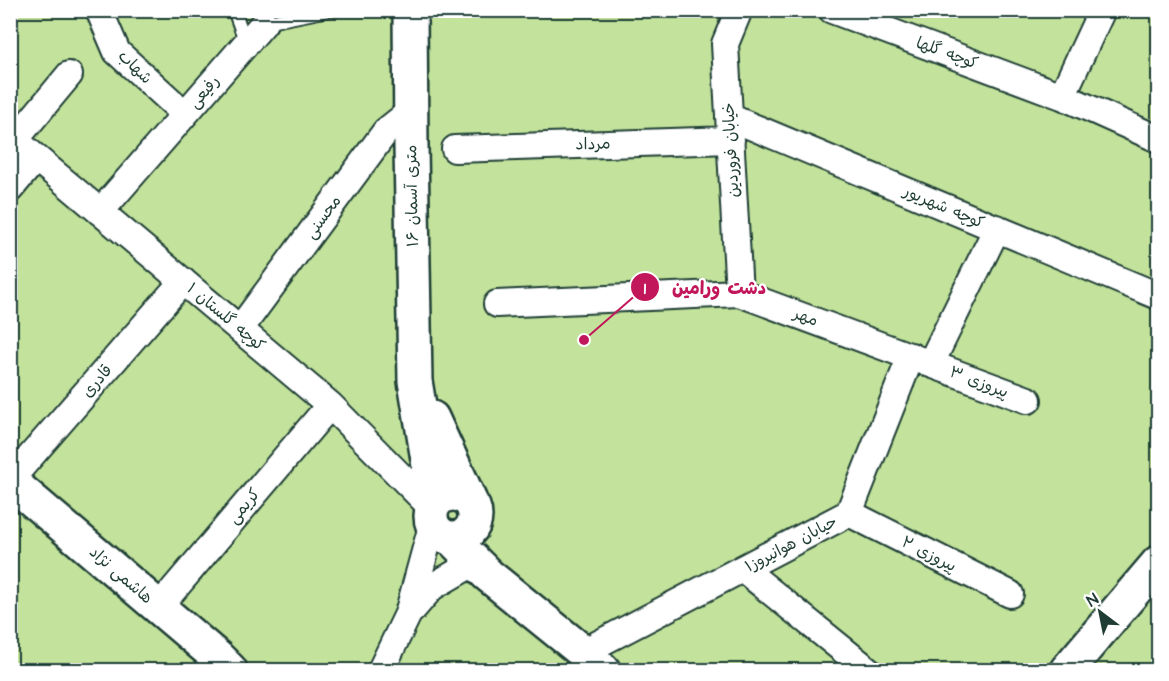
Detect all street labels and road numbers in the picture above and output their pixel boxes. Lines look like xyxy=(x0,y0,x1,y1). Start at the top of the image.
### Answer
street label: کوچه گلها xyxy=(913,32,981,74)
street label: شهاب xyxy=(113,45,157,89)
street label: رفیعی xyxy=(184,71,224,113)
street label: خیابان فروردین xyxy=(718,102,744,198)
street label: مرداد xyxy=(575,132,611,156)
street label: ۱۶ متری آسمان xyxy=(400,145,424,247)
street label: کوچه شهریور xyxy=(898,179,988,234)
street label: محسنی xyxy=(300,191,346,243)
street label: کوچه گلستان ۱ xyxy=(182,278,270,356)
street label: مهر xyxy=(789,302,821,332)
street label: قادری xyxy=(77,360,117,402)
street label: پیروزی ۳ xyxy=(946,361,1012,403)
street label: کریمی xyxy=(223,483,265,528)
street label: حیابان هوانیروز۱ xyxy=(741,510,841,578)
street label: پیروزی ۲ xyxy=(898,531,960,577)
street label: هاشمی نژاد xyxy=(85,541,157,609)

